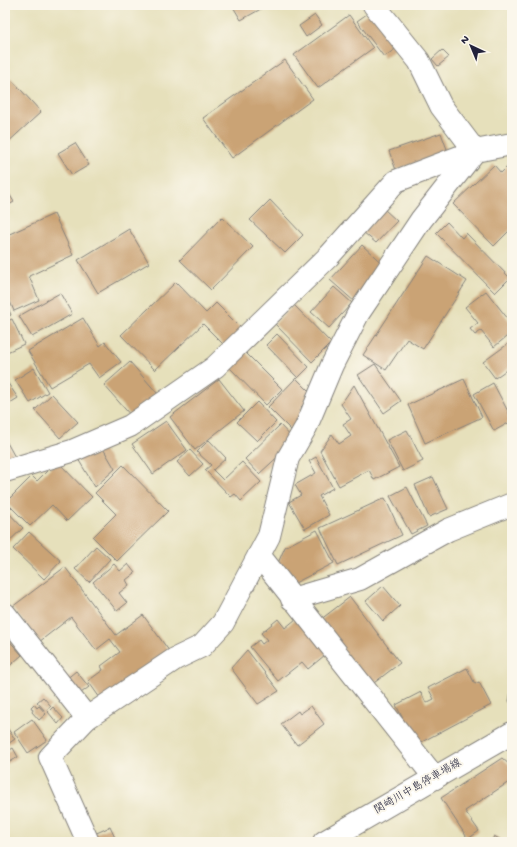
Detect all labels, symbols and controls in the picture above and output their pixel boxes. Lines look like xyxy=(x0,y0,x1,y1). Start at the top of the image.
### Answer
north arrow xyxy=(451,26,491,66)
text: N xyxy=(459,33,472,47)
street label: 関崎川中島停車場線 xyxy=(372,756,464,817)

